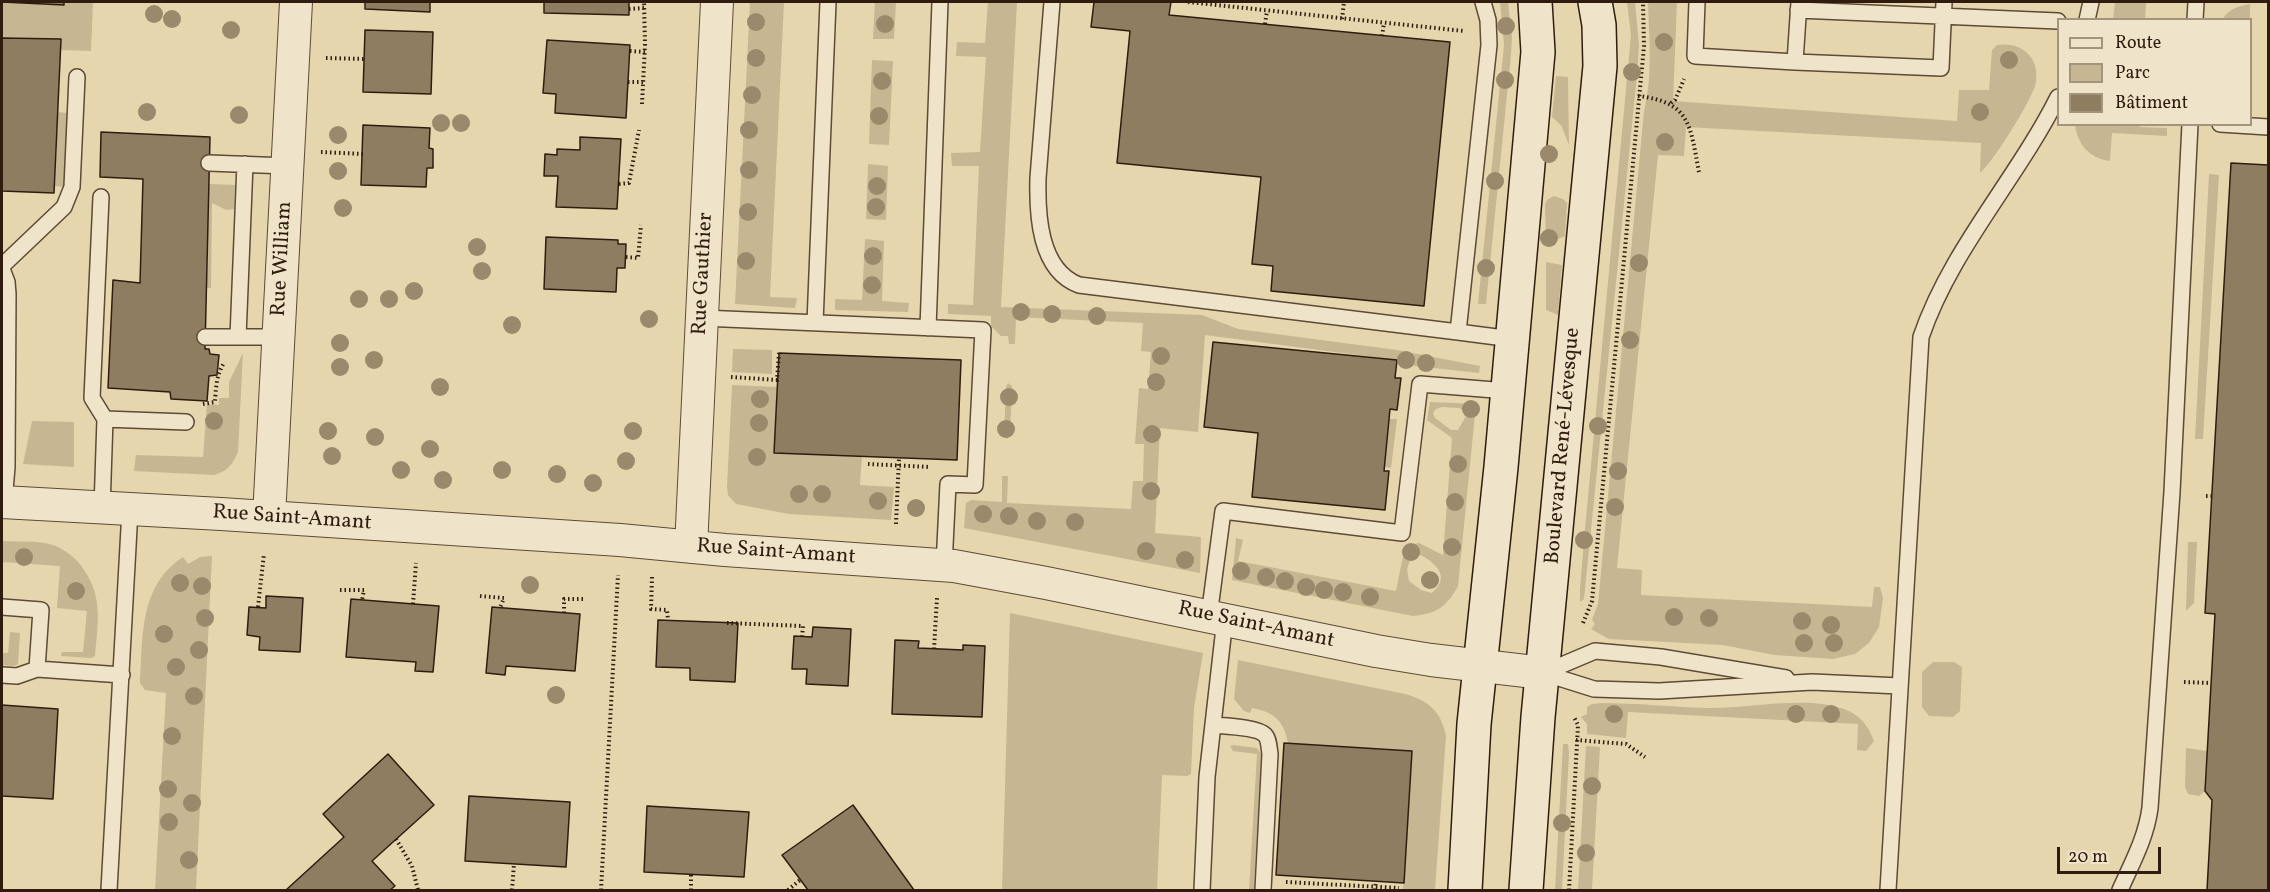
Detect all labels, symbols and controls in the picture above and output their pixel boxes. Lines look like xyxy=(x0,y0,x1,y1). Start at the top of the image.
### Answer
legend xyxy=(2057,18,2252,126)
text: Route xyxy=(2115,31,2161,56)
text: Parc xyxy=(2115,61,2150,86)
text: Bâtiment xyxy=(2115,91,2188,116)
street label: Rue William xyxy=(267,201,299,317)
street label: Rue Gauthier xyxy=(688,212,720,336)
street label: Boulevard René-Lévesque xyxy=(1541,327,1587,565)
street label: Rue Saint-Amant xyxy=(212,501,372,537)
street label: Rue Saint-Amant xyxy=(696,535,856,571)
street label: Rue Saint-Amant xyxy=(1175,597,1337,655)
scale bar xyxy=(2060,835,2164,873)
text: 20 m xyxy=(2068,845,2108,870)

